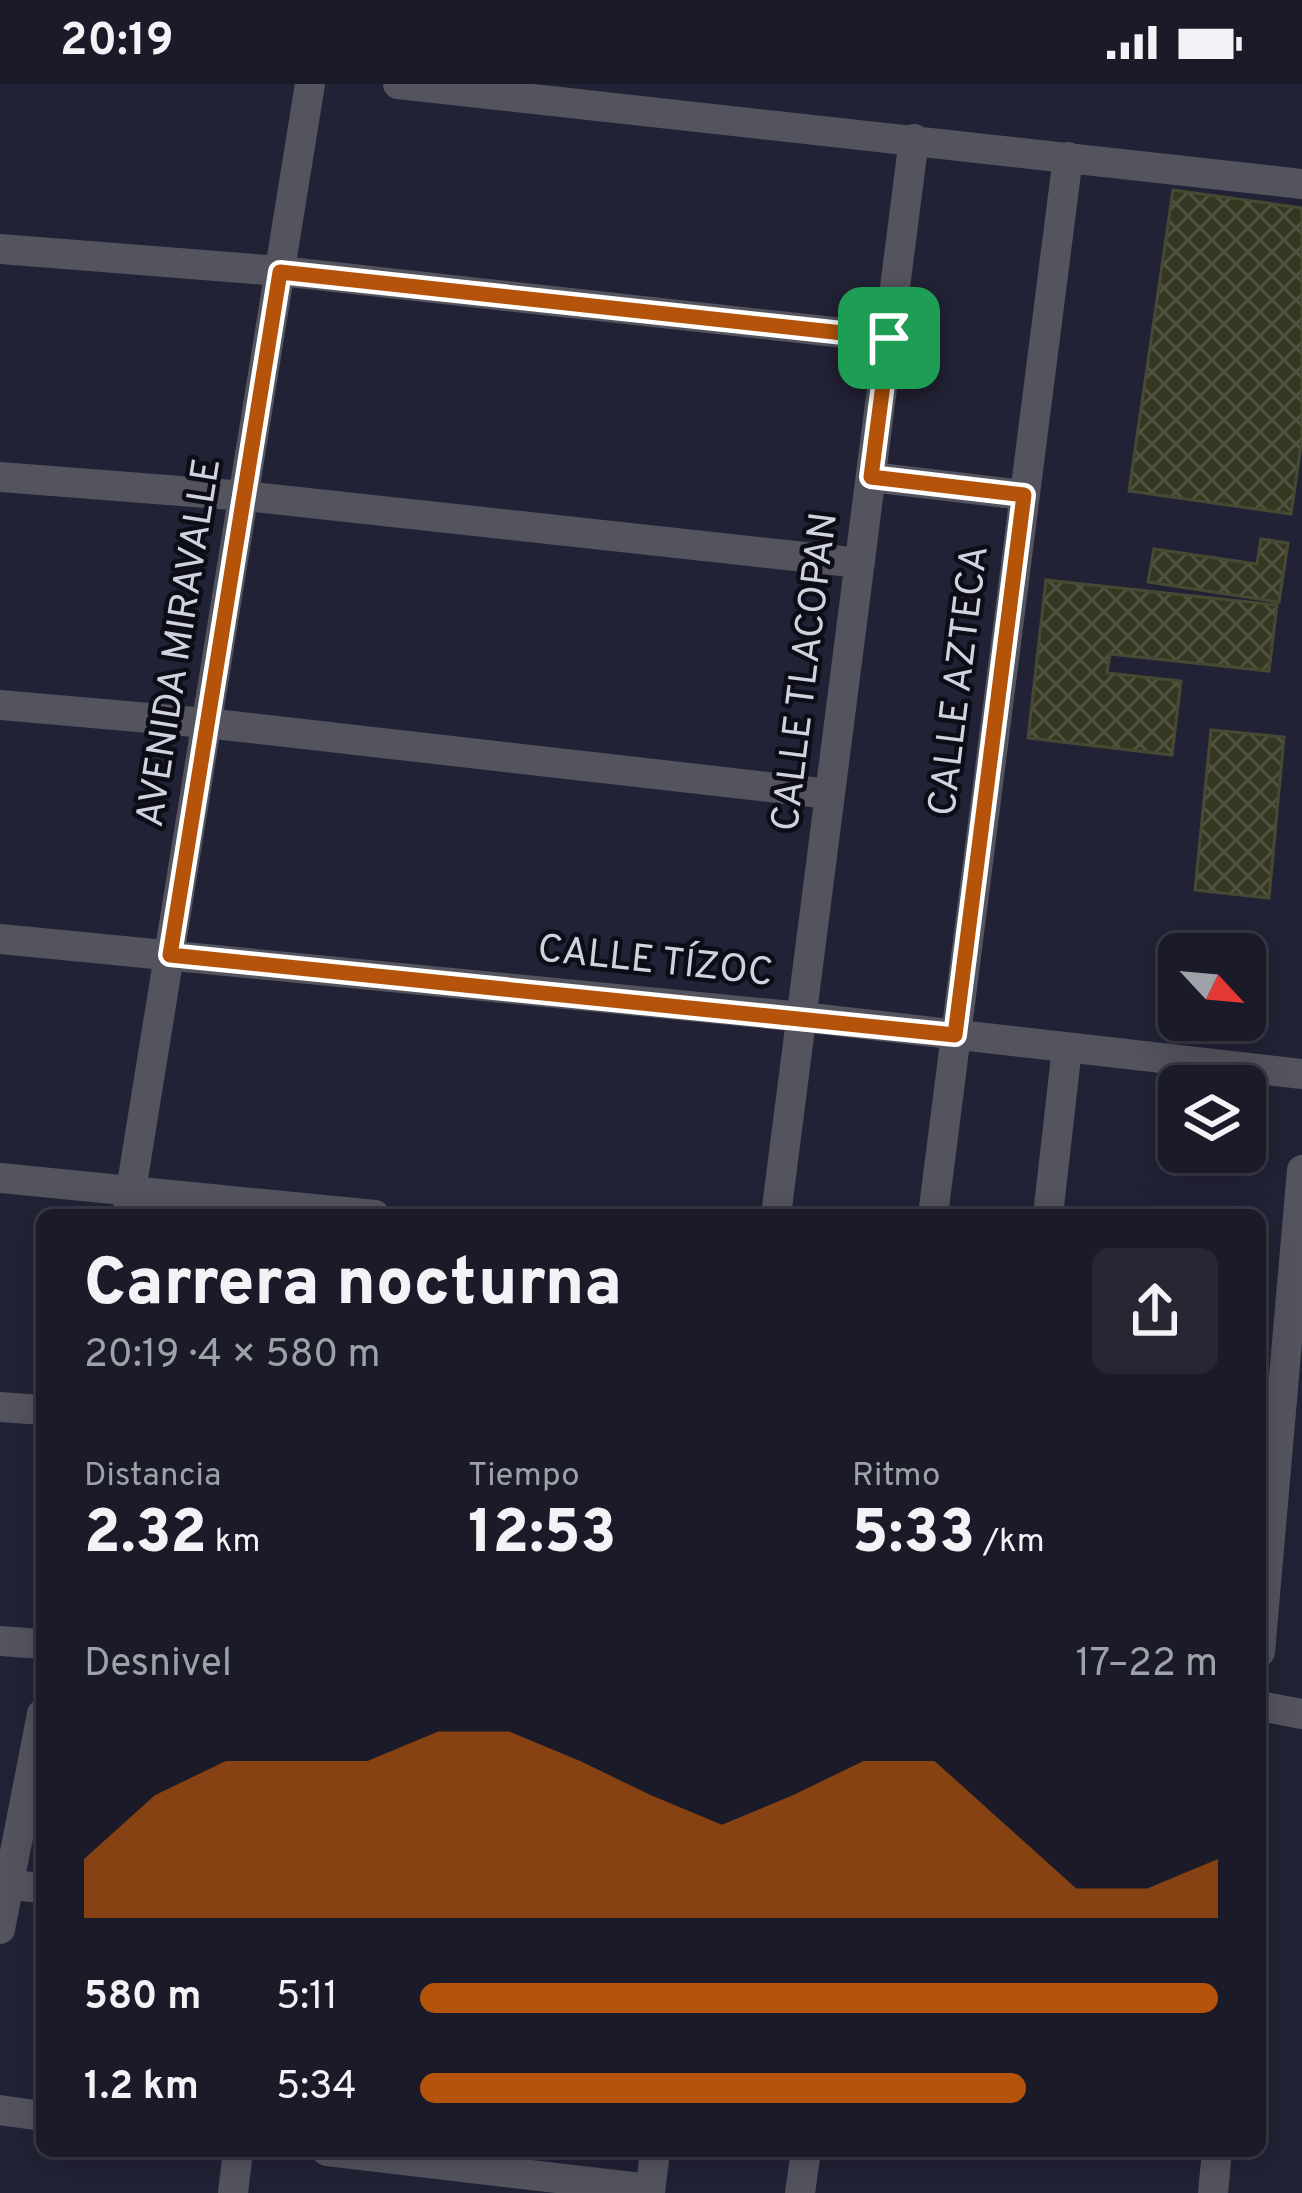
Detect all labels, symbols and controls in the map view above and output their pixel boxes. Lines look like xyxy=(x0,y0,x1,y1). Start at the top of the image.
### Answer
text: 20:19 xyxy=(60,14,174,71)
pin xyxy=(838,287,940,389)
icon: arrive xyxy=(856,305,922,371)
street label: AVENIDA MIRAVALLE xyxy=(128,455,234,831)
street label: CALLE TLACOPAN xyxy=(763,510,851,834)
street label: CALLE AZTECA xyxy=(920,543,1002,819)
street label: CALLE TÍZOC xyxy=(535,923,775,1000)
north arrow xyxy=(1158,933,1266,1041)
map controls xyxy=(1158,933,1266,1173)
button: layers xyxy=(1158,1065,1266,1173)
text: Carrera nocturna xyxy=(84,1245,622,1328)
button: share xyxy=(1092,1248,1218,1374)
text: 20:19 · 4 × 580 m xyxy=(84,1332,380,1381)
text: Distancia xyxy=(84,1456,221,1498)
text: Tiempo xyxy=(468,1456,580,1498)
text: Ritmo xyxy=(852,1456,940,1498)
text: 2.32 xyxy=(84,1498,207,1574)
text: 12:53 xyxy=(468,1498,617,1574)
text: 5:33 xyxy=(852,1498,975,1574)
text: km xyxy=(207,1522,260,1564)
text: /km xyxy=(975,1522,1045,1564)
text: Desnivel xyxy=(84,1641,232,1690)
text: 17–22 m xyxy=(1075,1641,1218,1690)
text: 580 m xyxy=(84,1974,201,2023)
text: 5:11 xyxy=(276,1974,338,2023)
text: 1.2 km xyxy=(84,2064,199,2113)
text: 5:34 xyxy=(276,2064,357,2113)

